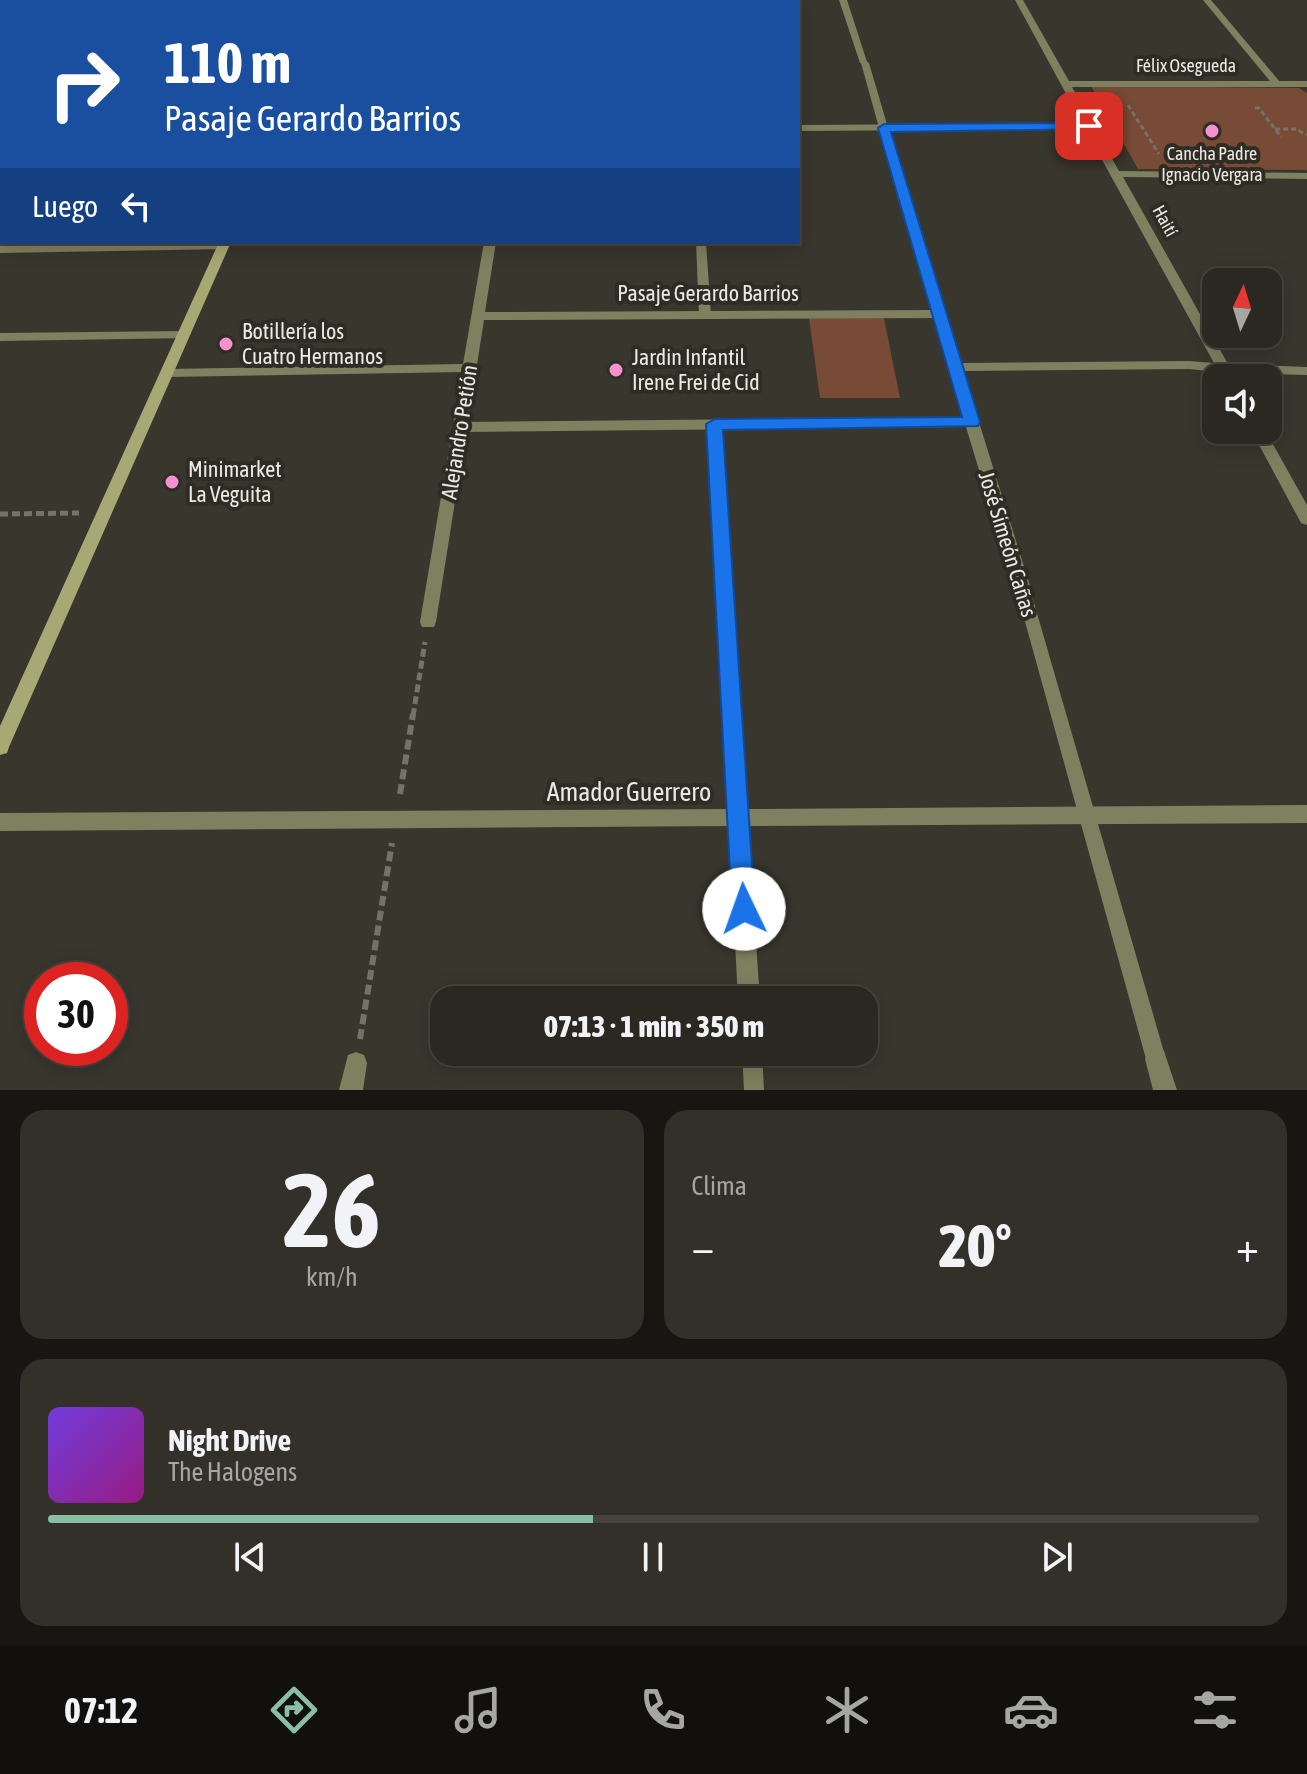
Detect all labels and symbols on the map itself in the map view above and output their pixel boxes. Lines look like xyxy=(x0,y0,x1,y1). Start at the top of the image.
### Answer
street label: Félix Osegueda xyxy=(1136,55,1236,76)
pin xyxy=(1055,92,1123,160)
marker: Cancha Padre Ignacio Vergara xyxy=(1203,122,1221,140)
place label: Cancha Padre Ignacio Vergara xyxy=(1161,143,1263,185)
street label: Haití xyxy=(1148,202,1182,240)
north arrow xyxy=(1202,268,1282,348)
street label: Pasaje Gerardo Barrios xyxy=(617,280,799,306)
place label: Botillería los Cuatro Hermanos xyxy=(242,318,383,369)
marker: Botillería los Cuatro Hermanos xyxy=(217,335,235,353)
place label: Jardin Infantil Irene Frei de Cid xyxy=(632,344,760,395)
marker: Jardin Infantil Irene Frei de Cid xyxy=(607,361,625,379)
street label: Alejandro Petión xyxy=(436,363,482,501)
place label: Minimarket La Veguita xyxy=(188,456,282,507)
street label: José Simeón Cañas xyxy=(973,468,1043,620)
marker: Minimarket La Veguita xyxy=(163,473,181,491)
street label: Amador Guerrero xyxy=(547,777,711,807)
position arrow xyxy=(702,867,786,951)
speed limit sign: 30 xyxy=(24,962,128,1066)

